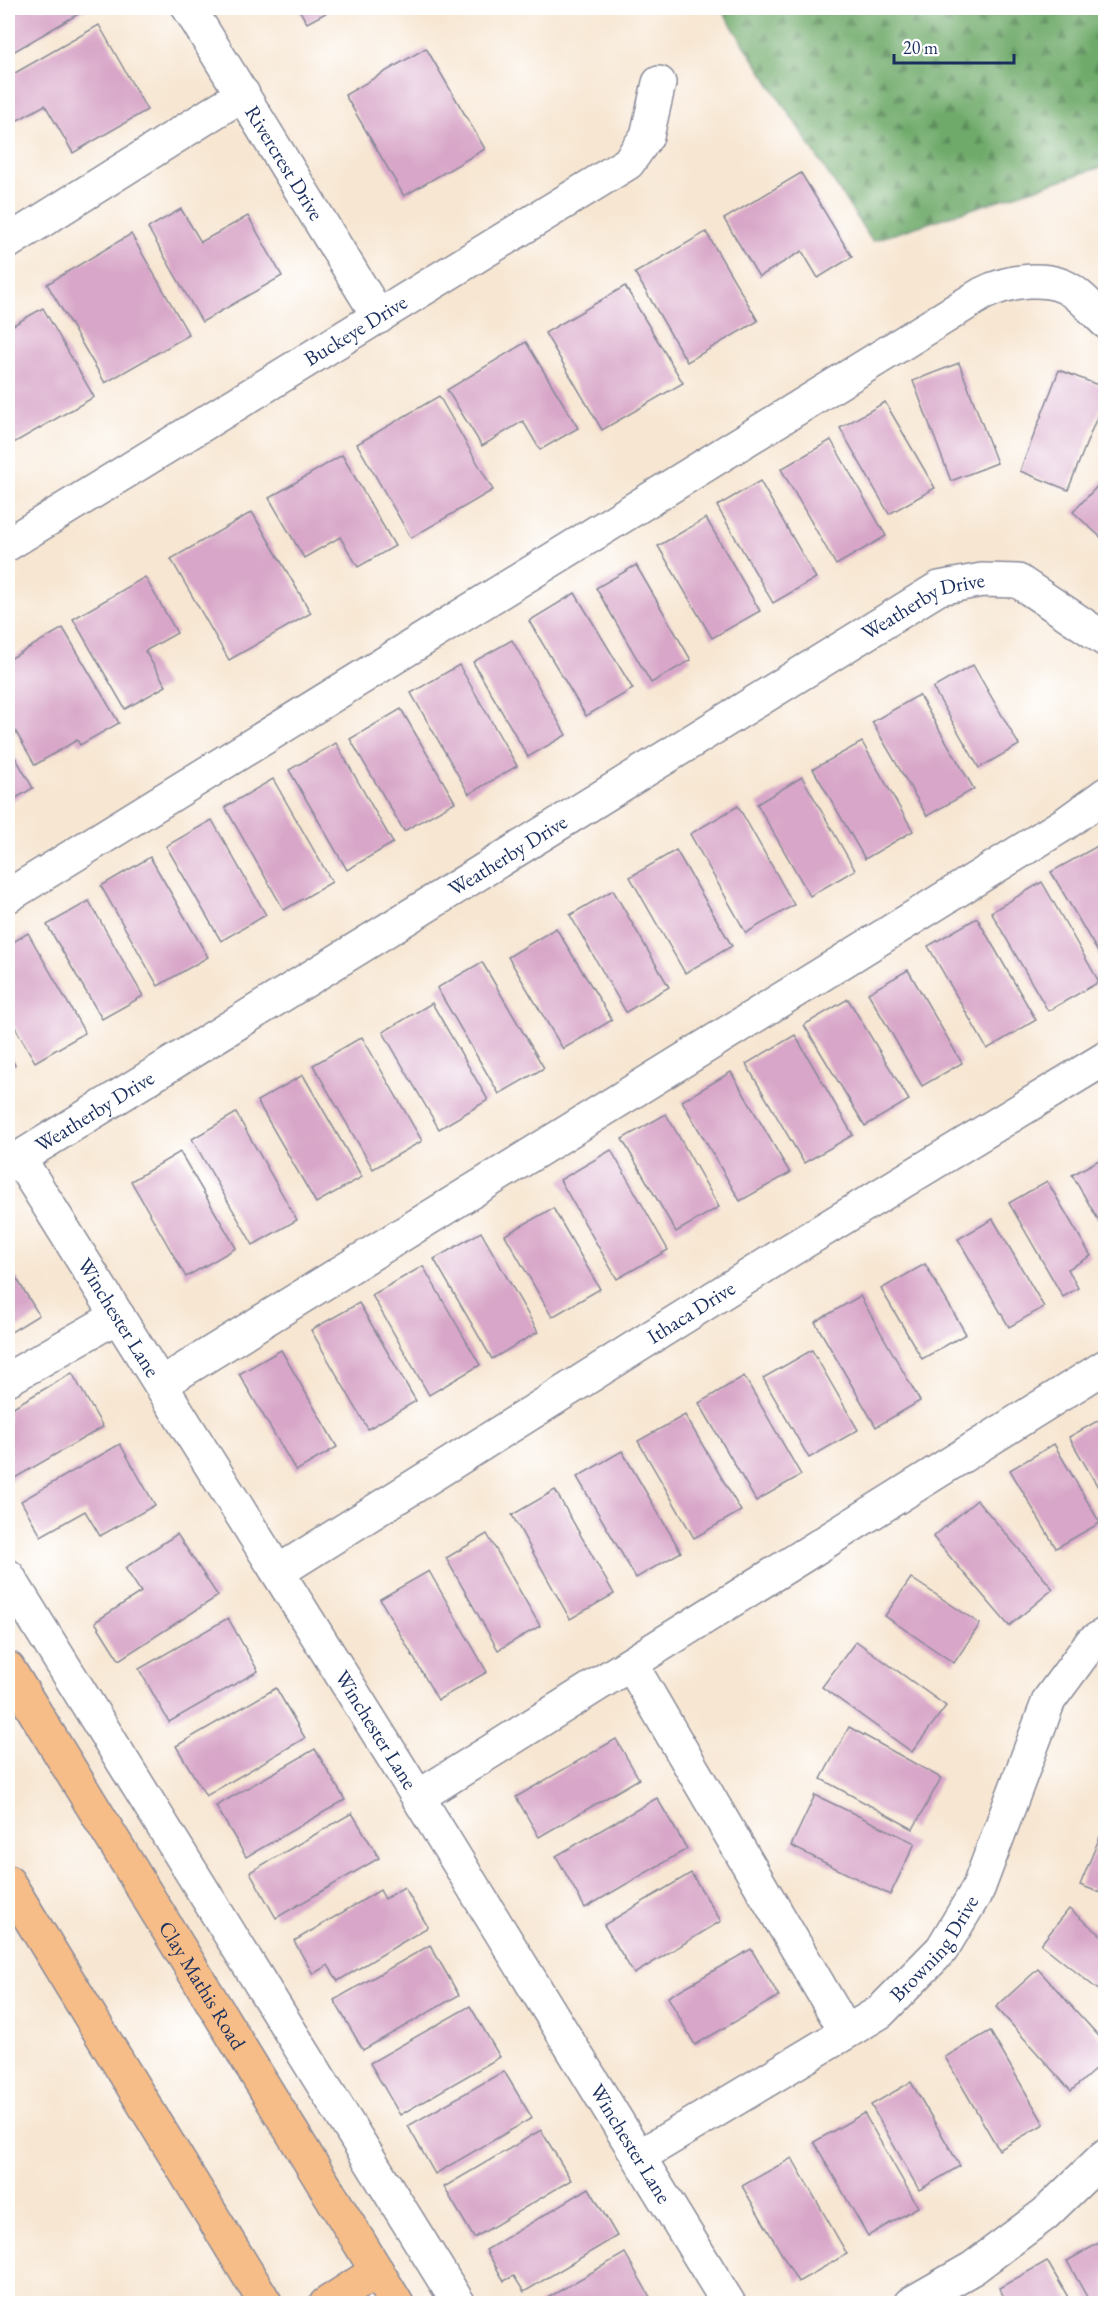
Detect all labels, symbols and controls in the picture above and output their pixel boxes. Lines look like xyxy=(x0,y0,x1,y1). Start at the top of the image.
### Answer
scale bar xyxy=(894,27,1014,65)
text: 20 m xyxy=(903,36,938,59)
street label: Rivercrest Drive xyxy=(239,100,330,225)
street label: Buckeye Drive xyxy=(299,288,412,372)
street label: Weatherby Drive xyxy=(856,566,987,646)
street label: Weatherby Drive xyxy=(443,808,572,902)
street label: Weatherby Drive xyxy=(30,1064,159,1158)
street label: Winchester Lane xyxy=(72,1253,166,1382)
street label: Ithaca Drive xyxy=(642,1274,740,1349)
street label: Winchester Lane xyxy=(329,1665,424,1794)
street label: Browning Drive xyxy=(884,1890,984,2007)
street label: Clay Mathis Road xyxy=(153,1916,252,2055)
street label: Winchester Lane xyxy=(584,2079,678,2208)

